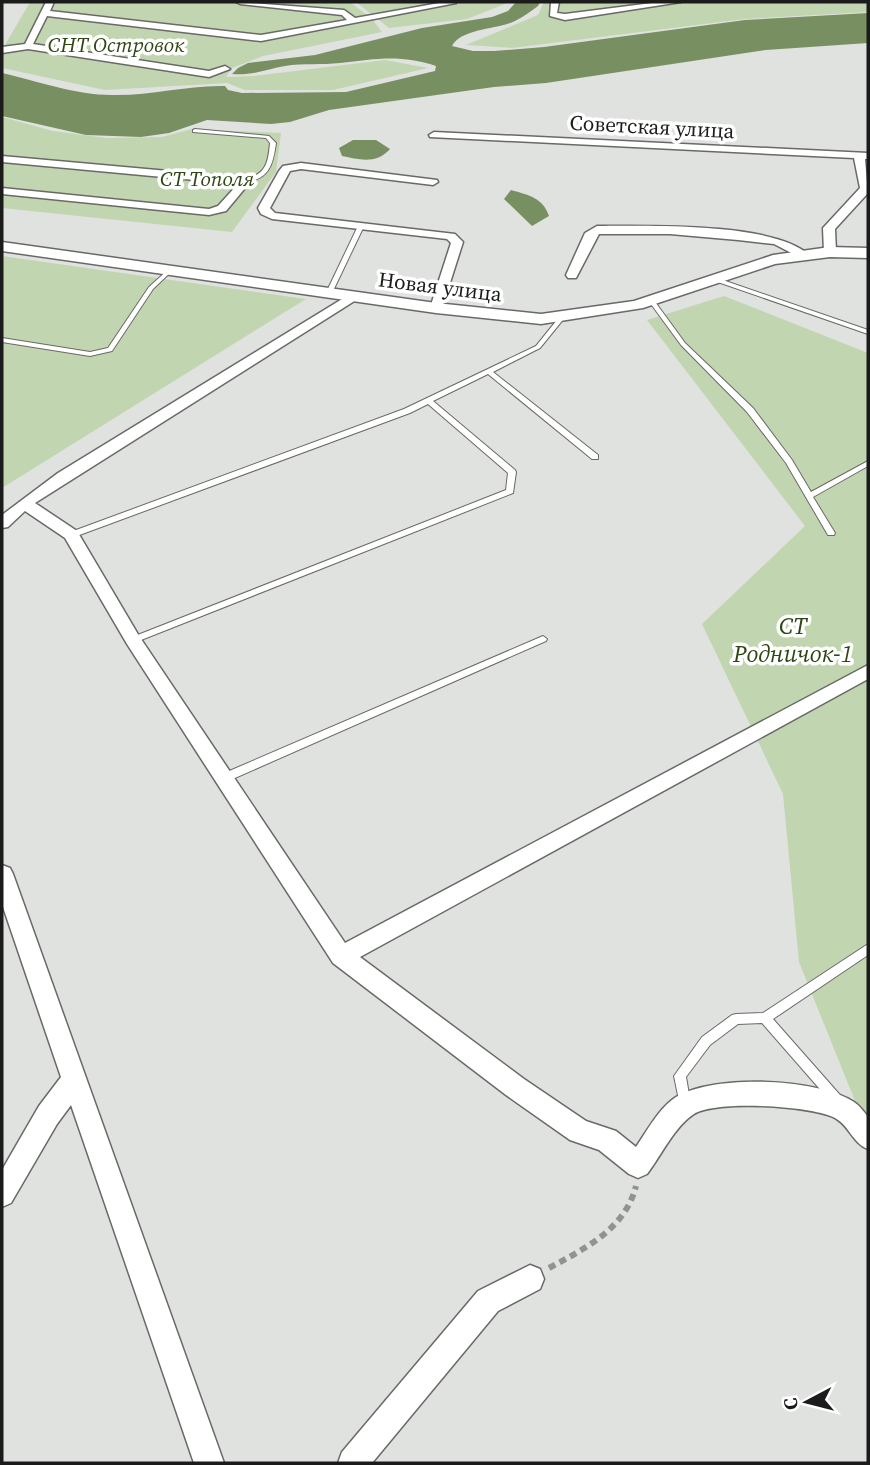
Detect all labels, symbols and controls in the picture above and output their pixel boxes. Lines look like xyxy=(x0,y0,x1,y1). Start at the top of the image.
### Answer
park label: СНТ Островок xyxy=(48,30,185,59)
street label: Советская улица xyxy=(569,108,735,145)
park label: СТ Тополя xyxy=(160,164,254,193)
street label: Новая улица xyxy=(377,265,504,309)
park label: СТ Родничок-1 xyxy=(732,609,853,670)
north arrow xyxy=(772,1367,842,1437)
text: С xyxy=(776,1396,804,1412)

